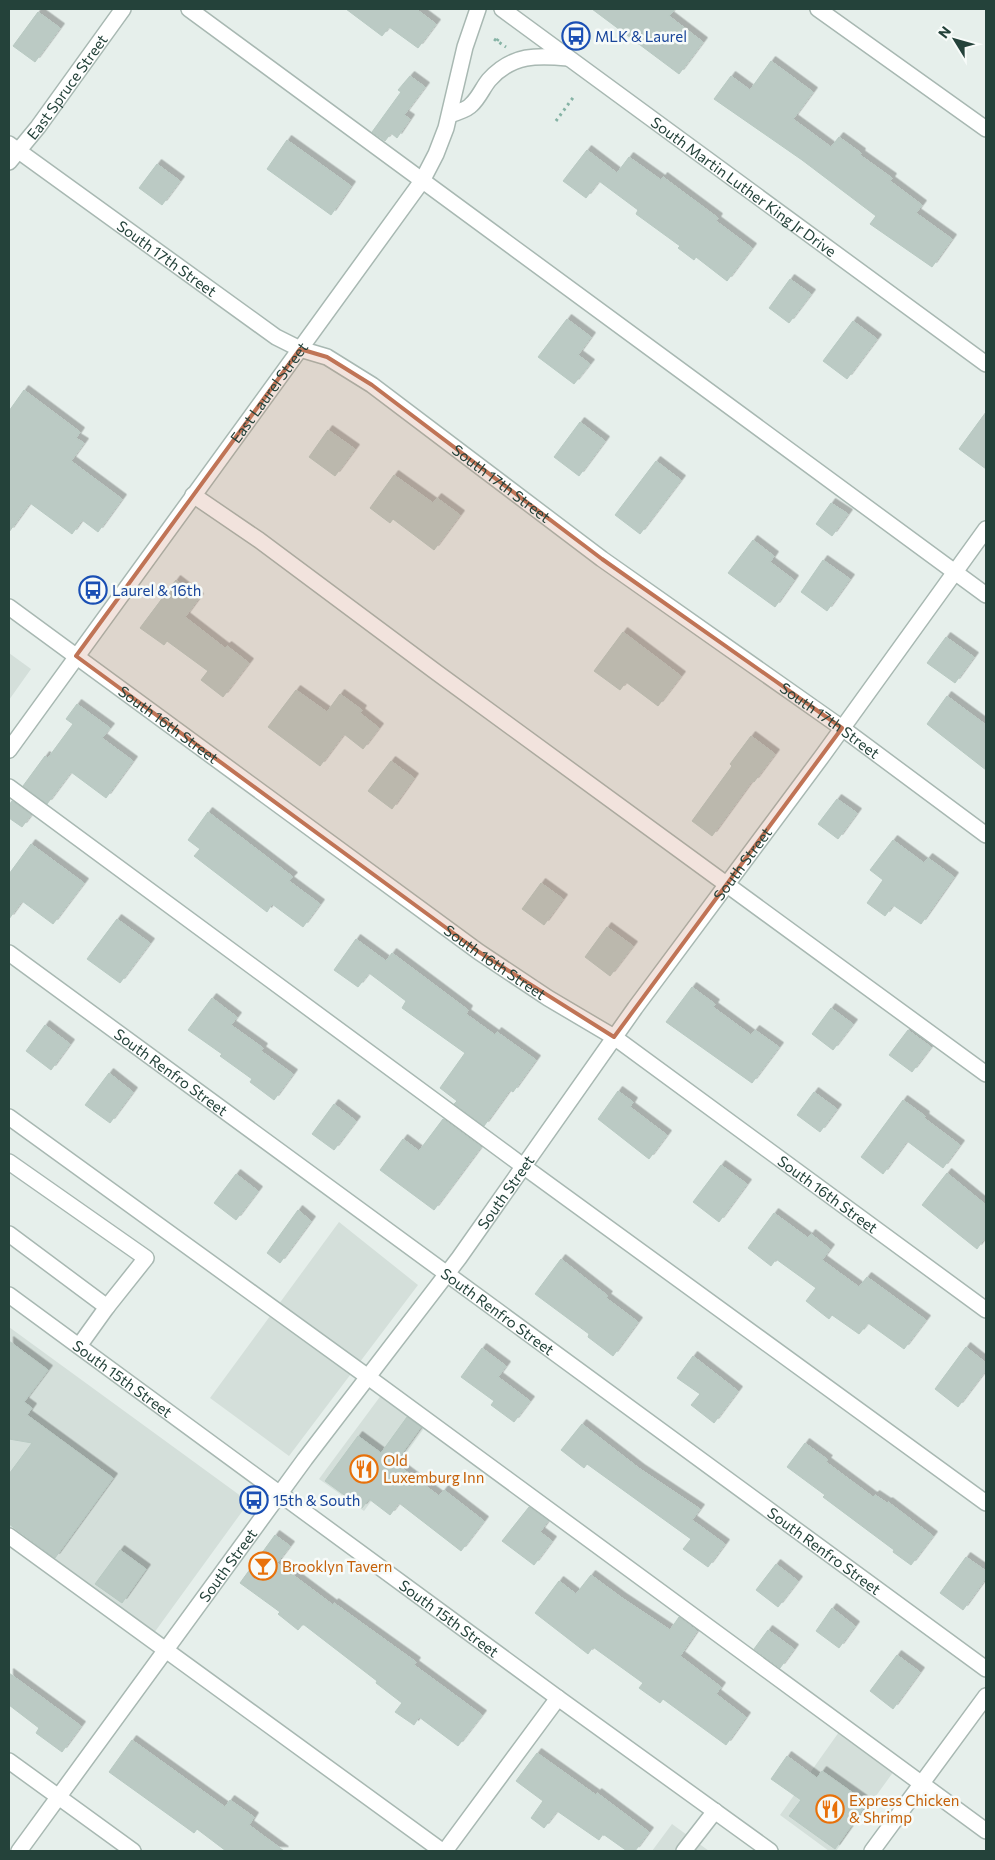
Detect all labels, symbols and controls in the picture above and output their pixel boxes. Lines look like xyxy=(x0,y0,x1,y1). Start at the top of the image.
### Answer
north arrow xyxy=(930,15,980,65)
bus stop icon: MLK & Laurel xyxy=(561,21,591,51)
text: N xyxy=(934,23,954,41)
place label: MLK & Laurel xyxy=(595,27,687,45)
street label: East Spruce Street xyxy=(23,31,111,143)
street label: South Martin Luther King Jr Drive xyxy=(648,113,840,260)
street label: South 17th Street xyxy=(114,216,220,300)
street label: East Laurel Street xyxy=(226,338,311,446)
street label: South 17th Street xyxy=(449,440,554,526)
bus stop icon: Laurel & 16th xyxy=(78,575,108,605)
place label: Laurel & 16th xyxy=(112,581,201,599)
street label: South 17th Street xyxy=(777,678,883,762)
street label: South 16th Street xyxy=(115,682,222,767)
street label: South Street xyxy=(709,824,775,904)
street label: South 16th Street xyxy=(441,921,549,1003)
street label: South Renfro Street xyxy=(111,1024,231,1119)
street label: South 16th Street xyxy=(774,1151,881,1237)
street label: South Street xyxy=(473,1152,538,1233)
street label: South Renfro Street xyxy=(438,1264,558,1359)
street label: South 15th Street xyxy=(69,1336,176,1421)
place label: Old Luxemburg Inn xyxy=(383,1451,484,1486)
restaurant icon: Old Luxemburg Inn xyxy=(349,1454,379,1484)
bus stop icon: 15th & South xyxy=(239,1485,269,1515)
place label: 15th & South xyxy=(273,1491,360,1509)
street label: South Renfro Street xyxy=(764,1503,885,1598)
street label: South Street xyxy=(195,1525,260,1605)
bar icon: Brooklyn Tavern xyxy=(248,1551,278,1581)
place label: Brooklyn Tavern xyxy=(282,1557,392,1575)
street label: South 15th Street xyxy=(396,1576,502,1661)
place label: Express Chicken & Shrimp xyxy=(849,1791,959,1826)
restaurant icon: Express Chicken & Shrimp xyxy=(815,1794,845,1824)

